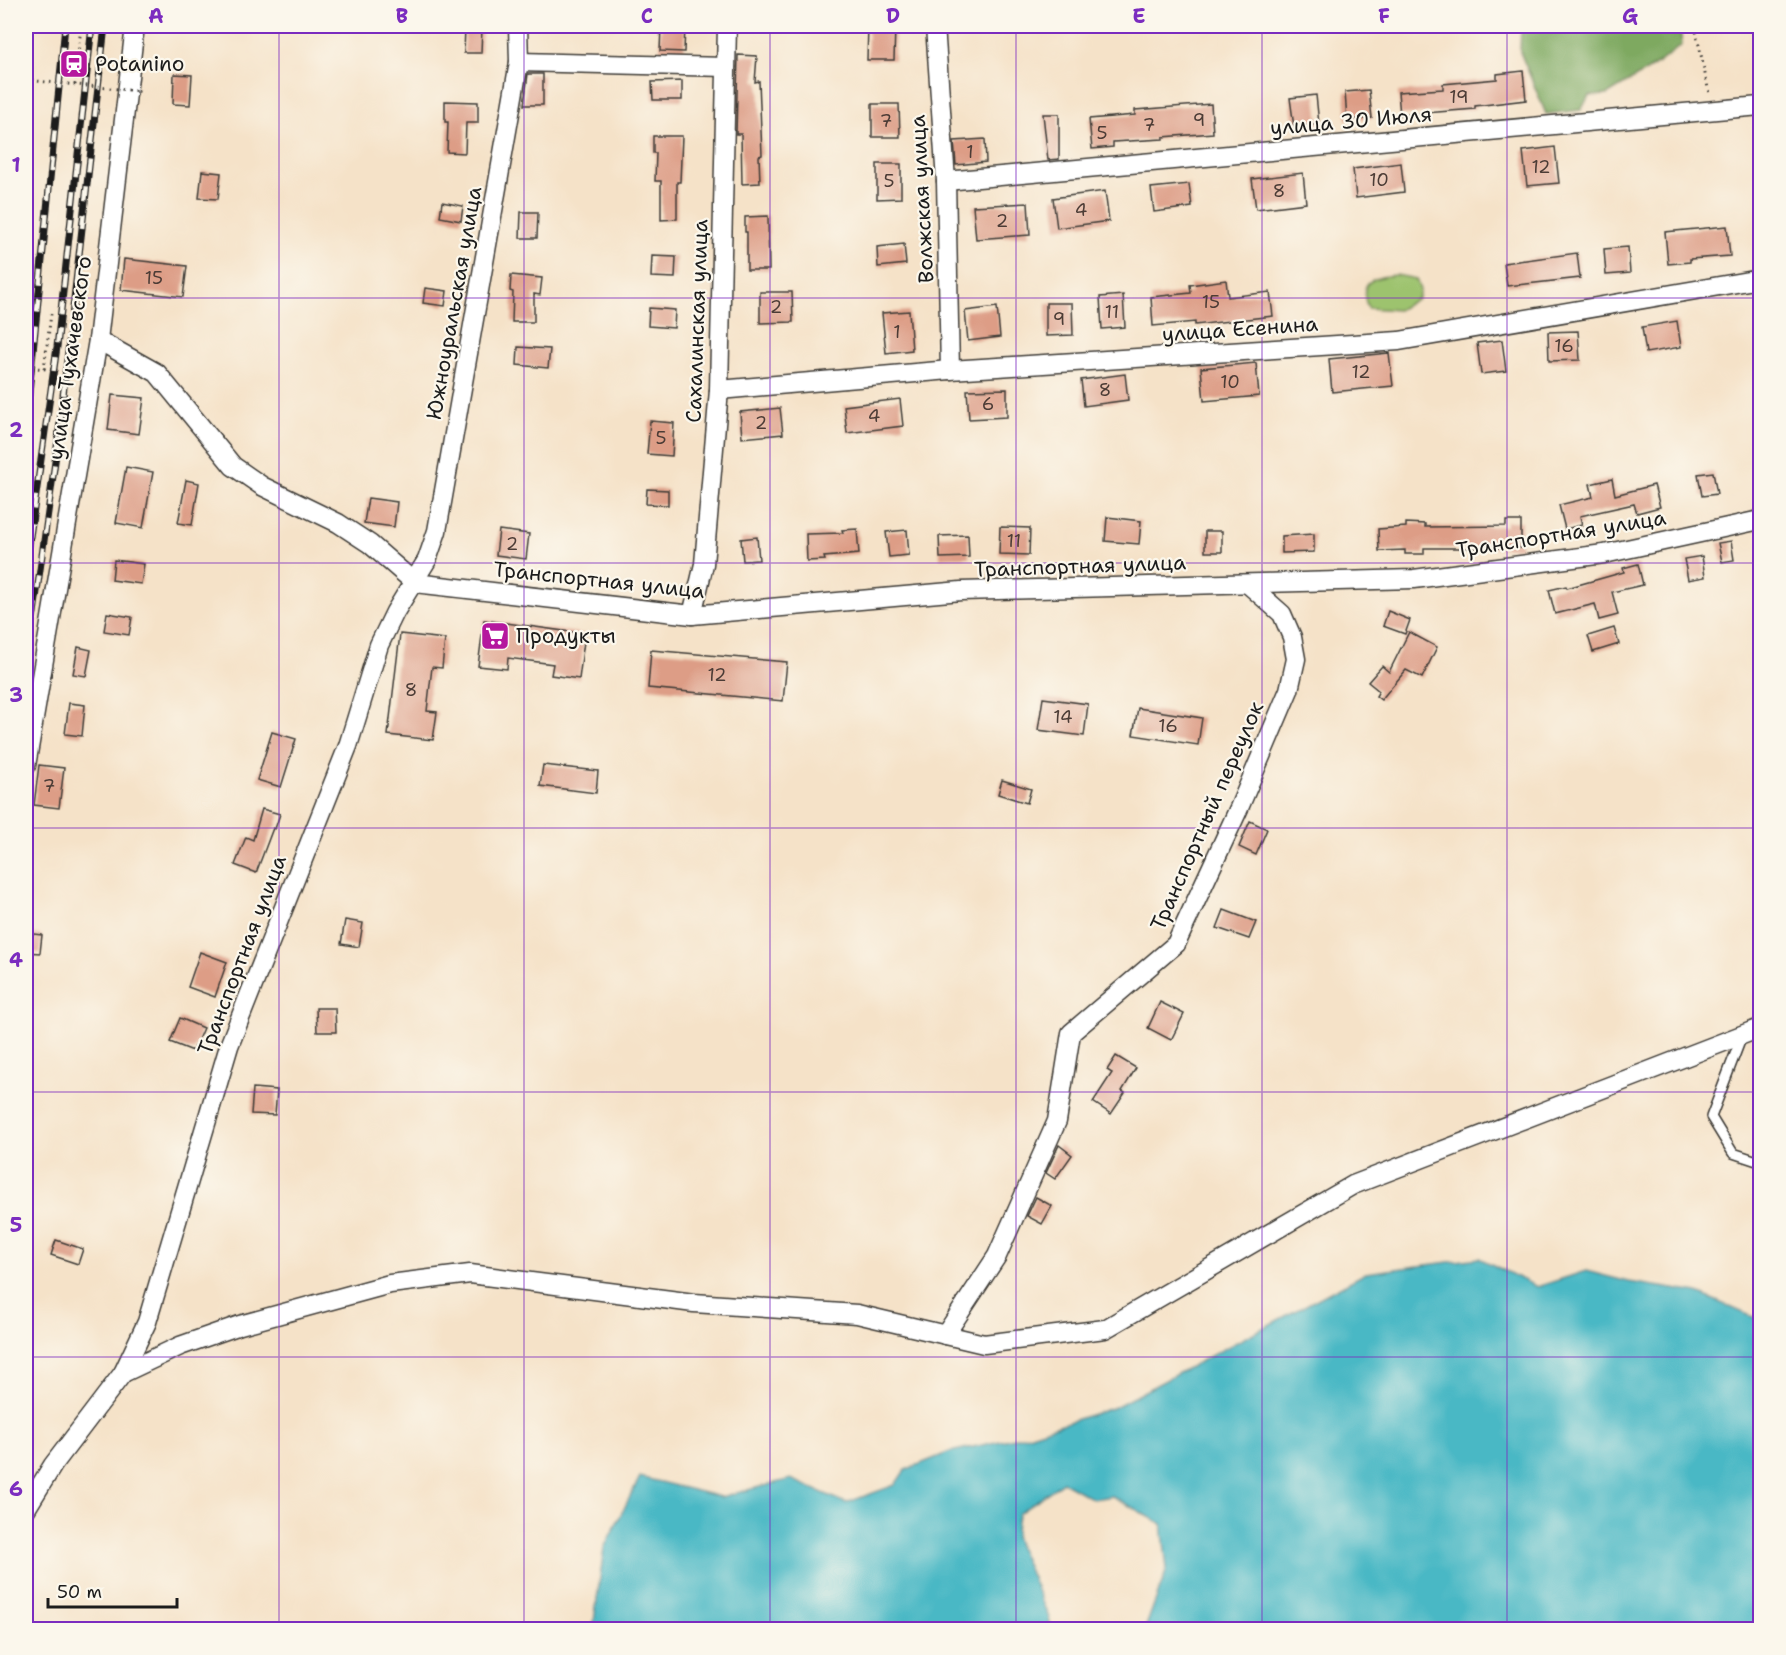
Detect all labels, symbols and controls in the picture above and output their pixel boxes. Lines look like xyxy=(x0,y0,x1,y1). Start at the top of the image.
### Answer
text: A xyxy=(148,3,164,29)
text: B xyxy=(396,3,408,29)
text: C xyxy=(641,3,653,29)
text: D xyxy=(886,3,900,29)
text: E xyxy=(1132,3,1146,29)
text: F xyxy=(1378,3,1390,29)
text: G xyxy=(1622,3,1638,29)
station icon: Potanino xyxy=(58,48,90,80)
place label: Potanino xyxy=(95,50,185,78)
house number: 19 xyxy=(1449,85,1469,109)
street label: улица 30 Июля xyxy=(1269,100,1433,142)
house number: 9 xyxy=(1193,108,1205,132)
house number: 7 xyxy=(880,109,892,133)
house number: 7 xyxy=(1143,113,1155,137)
street label: Волжская улица xyxy=(904,114,940,284)
house number: 5 xyxy=(1096,121,1108,145)
house number: 1 xyxy=(966,140,974,164)
text: 1 xyxy=(11,152,21,178)
house number: 12 xyxy=(1531,155,1551,179)
house number: 10 xyxy=(1369,168,1389,192)
house number: 5 xyxy=(883,169,895,193)
house number: 8 xyxy=(1273,179,1285,203)
street label: Южноуральская улица xyxy=(420,184,488,422)
house number: 4 xyxy=(1075,198,1087,222)
house number: 2 xyxy=(996,209,1008,233)
street label: Сахалинская улица xyxy=(679,219,715,423)
street label: улица Тухачевского xyxy=(42,254,98,462)
house number: 15 xyxy=(145,266,163,290)
house number: 15 xyxy=(1202,290,1220,314)
house number: 2 xyxy=(770,295,782,319)
house number: 11 xyxy=(1105,300,1119,324)
house number: 9 xyxy=(1053,307,1065,331)
street label: улица Есенина xyxy=(1161,310,1319,348)
house number: 1 xyxy=(893,320,901,344)
house number: 16 xyxy=(1554,334,1574,358)
house number: 12 xyxy=(1351,360,1371,384)
house number: 10 xyxy=(1220,370,1240,394)
house number: 8 xyxy=(1099,378,1111,402)
house number: 6 xyxy=(982,392,994,416)
house number: 4 xyxy=(868,404,880,428)
house number: 2 xyxy=(755,411,767,435)
text: 2 xyxy=(9,417,23,443)
house number: 5 xyxy=(655,426,667,450)
street label: Транспортная улица xyxy=(1454,504,1668,564)
house number: 11 xyxy=(1007,529,1021,553)
house number: 2 xyxy=(506,532,518,556)
street label: Транспортная улица xyxy=(974,548,1186,584)
street label: Транспортная улица xyxy=(492,555,706,605)
supermarket icon: Продукты xyxy=(479,620,511,652)
place label: Продукты xyxy=(516,622,616,650)
house number: 12 xyxy=(707,663,727,687)
house number: 8 xyxy=(405,678,417,702)
text: 3 xyxy=(9,682,23,708)
street label: Транспортный переулок xyxy=(1144,697,1270,935)
house number: 14 xyxy=(1053,705,1073,729)
house number: 16 xyxy=(1158,714,1178,738)
house number: 7 xyxy=(43,774,55,798)
street label: Транспортная улица xyxy=(191,851,293,1059)
text: 4 xyxy=(9,947,23,973)
text: 5 xyxy=(10,1212,22,1238)
text: 6 xyxy=(9,1476,23,1502)
scale bar xyxy=(48,1571,177,1609)
text: 50 m xyxy=(57,1580,102,1604)

